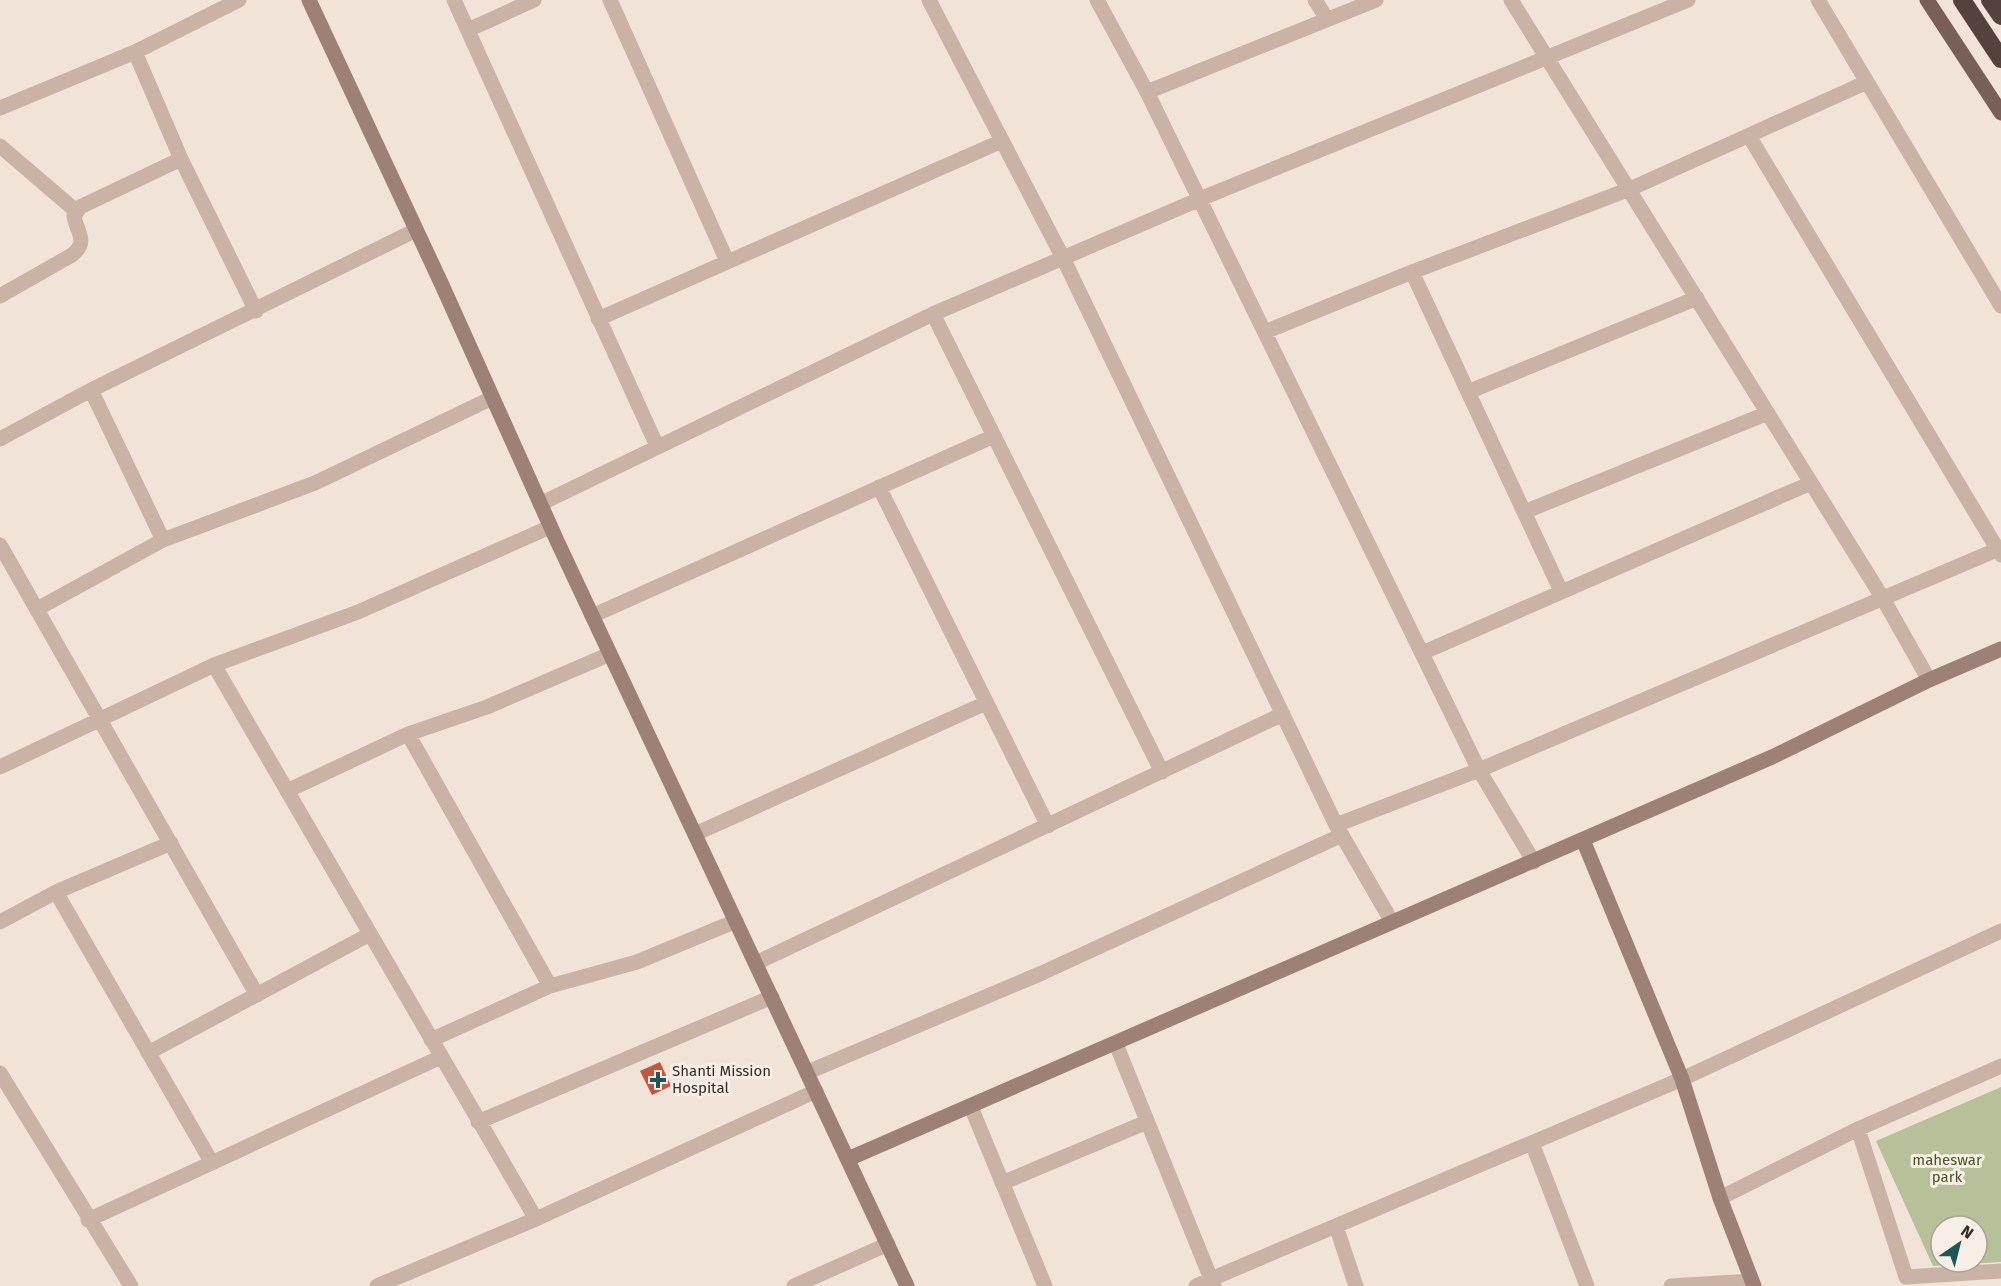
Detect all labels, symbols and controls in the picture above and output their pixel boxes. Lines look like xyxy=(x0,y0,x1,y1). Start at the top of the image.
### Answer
place label: Shanti Mission Hospital xyxy=(672,1062,771,1097)
marker: Shanti Mission Hospital xyxy=(649,1071,667,1089)
park label: maheswar park xyxy=(1912,1151,1982,1186)
north arrow xyxy=(1929,1214,1989,1274)
text: N xyxy=(1958,1221,1977,1243)

